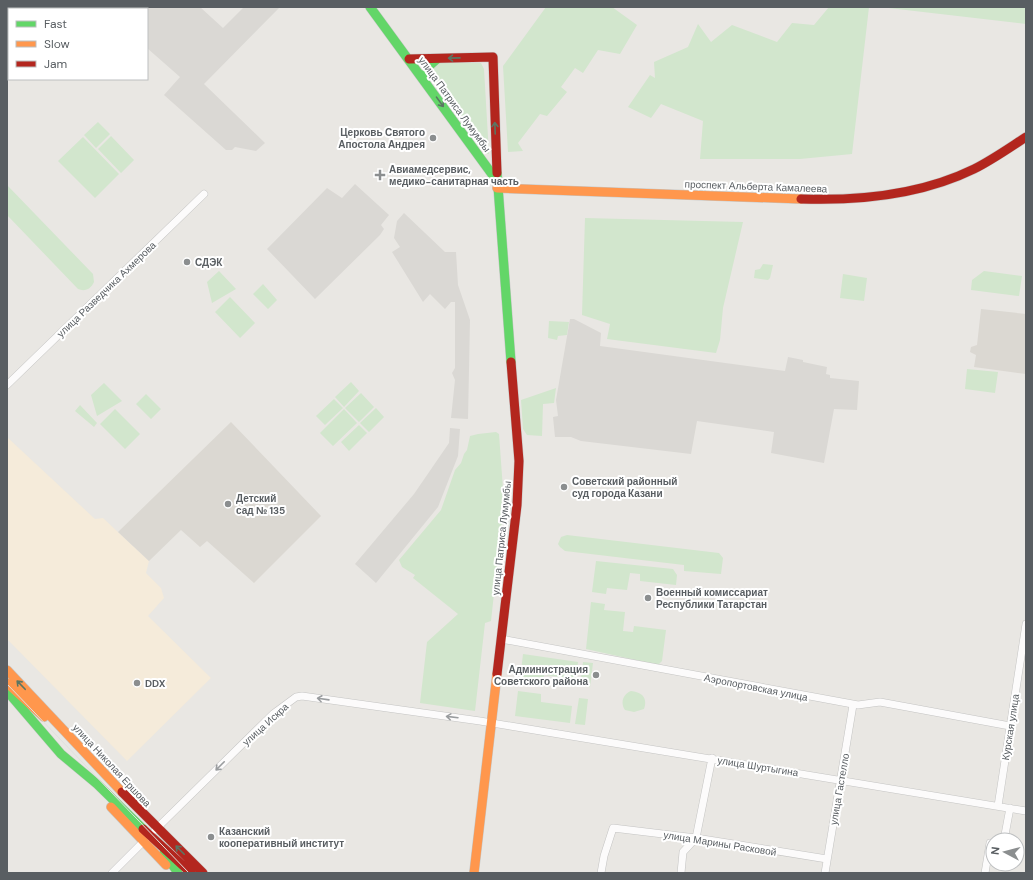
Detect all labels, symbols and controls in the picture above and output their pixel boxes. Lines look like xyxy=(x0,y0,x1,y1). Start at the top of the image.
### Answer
legend xyxy=(8,8,148,80)
text: Fast xyxy=(44,16,67,32)
text: Slow xyxy=(44,36,70,52)
street label: улица Патриса Лумумбы xyxy=(416,54,494,155)
one-way arrow xyxy=(448,54,461,62)
text: Jam xyxy=(44,56,67,72)
one-way arrow xyxy=(436,97,444,108)
one-way arrow xyxy=(491,122,499,135)
place label: Церковь Святого Апостола Андрея xyxy=(338,126,425,151)
marker: Церковь Святого Апостола Андрея xyxy=(428,133,438,143)
place label: Авиамедсервис, медико-санитарная часть xyxy=(389,163,519,188)
marker: Авиамедсервис, медико-санитарная часть xyxy=(374,169,386,181)
street label: проспект Альберта Камалеева xyxy=(684,178,828,196)
street label: улица Разведчика Ахмерова xyxy=(54,238,159,340)
place label: СДЭК xyxy=(195,256,223,269)
marker: СДЭК xyxy=(182,257,192,267)
place label: Советский районный суд города Казани xyxy=(572,475,677,500)
street label: улица Патриса Лумумбы xyxy=(489,480,514,596)
marker: Советский районный суд города Казани xyxy=(559,482,569,492)
place label: Детский сад № 135 xyxy=(236,492,285,517)
marker: Детский сад № 135 xyxy=(223,499,233,509)
place label: Военный комиссариат Республики Татарстан xyxy=(656,586,768,611)
marker: Военный комиссариат Республики Татарстан xyxy=(643,593,653,603)
place label: Администрация Советского района xyxy=(494,663,588,688)
marker: Администрация Советского района xyxy=(591,670,601,680)
street label: Аэропортовская улица xyxy=(703,671,809,704)
place label: DDX xyxy=(145,677,166,690)
marker: DDX xyxy=(132,678,142,688)
one-way arrow xyxy=(17,679,26,690)
street label: Курская улица xyxy=(999,693,1022,761)
one-way arrow xyxy=(317,695,330,703)
street label: улица Искра xyxy=(239,700,291,749)
one-way arrow xyxy=(446,714,459,721)
street label: улица Николая Ершова xyxy=(70,721,154,810)
street label: улица Гастелло xyxy=(827,752,852,826)
street label: улица Шуртыгина xyxy=(717,754,800,779)
one-way arrow xyxy=(215,761,225,770)
place label: Казанский кооперативный институт xyxy=(219,825,344,850)
street label: улица Марины Расковой xyxy=(663,828,777,859)
marker: Казанский кооперативный институт xyxy=(206,832,216,842)
north arrow xyxy=(985,832,1025,872)
one-way arrow xyxy=(175,845,185,855)
text: N xyxy=(988,846,1003,856)

